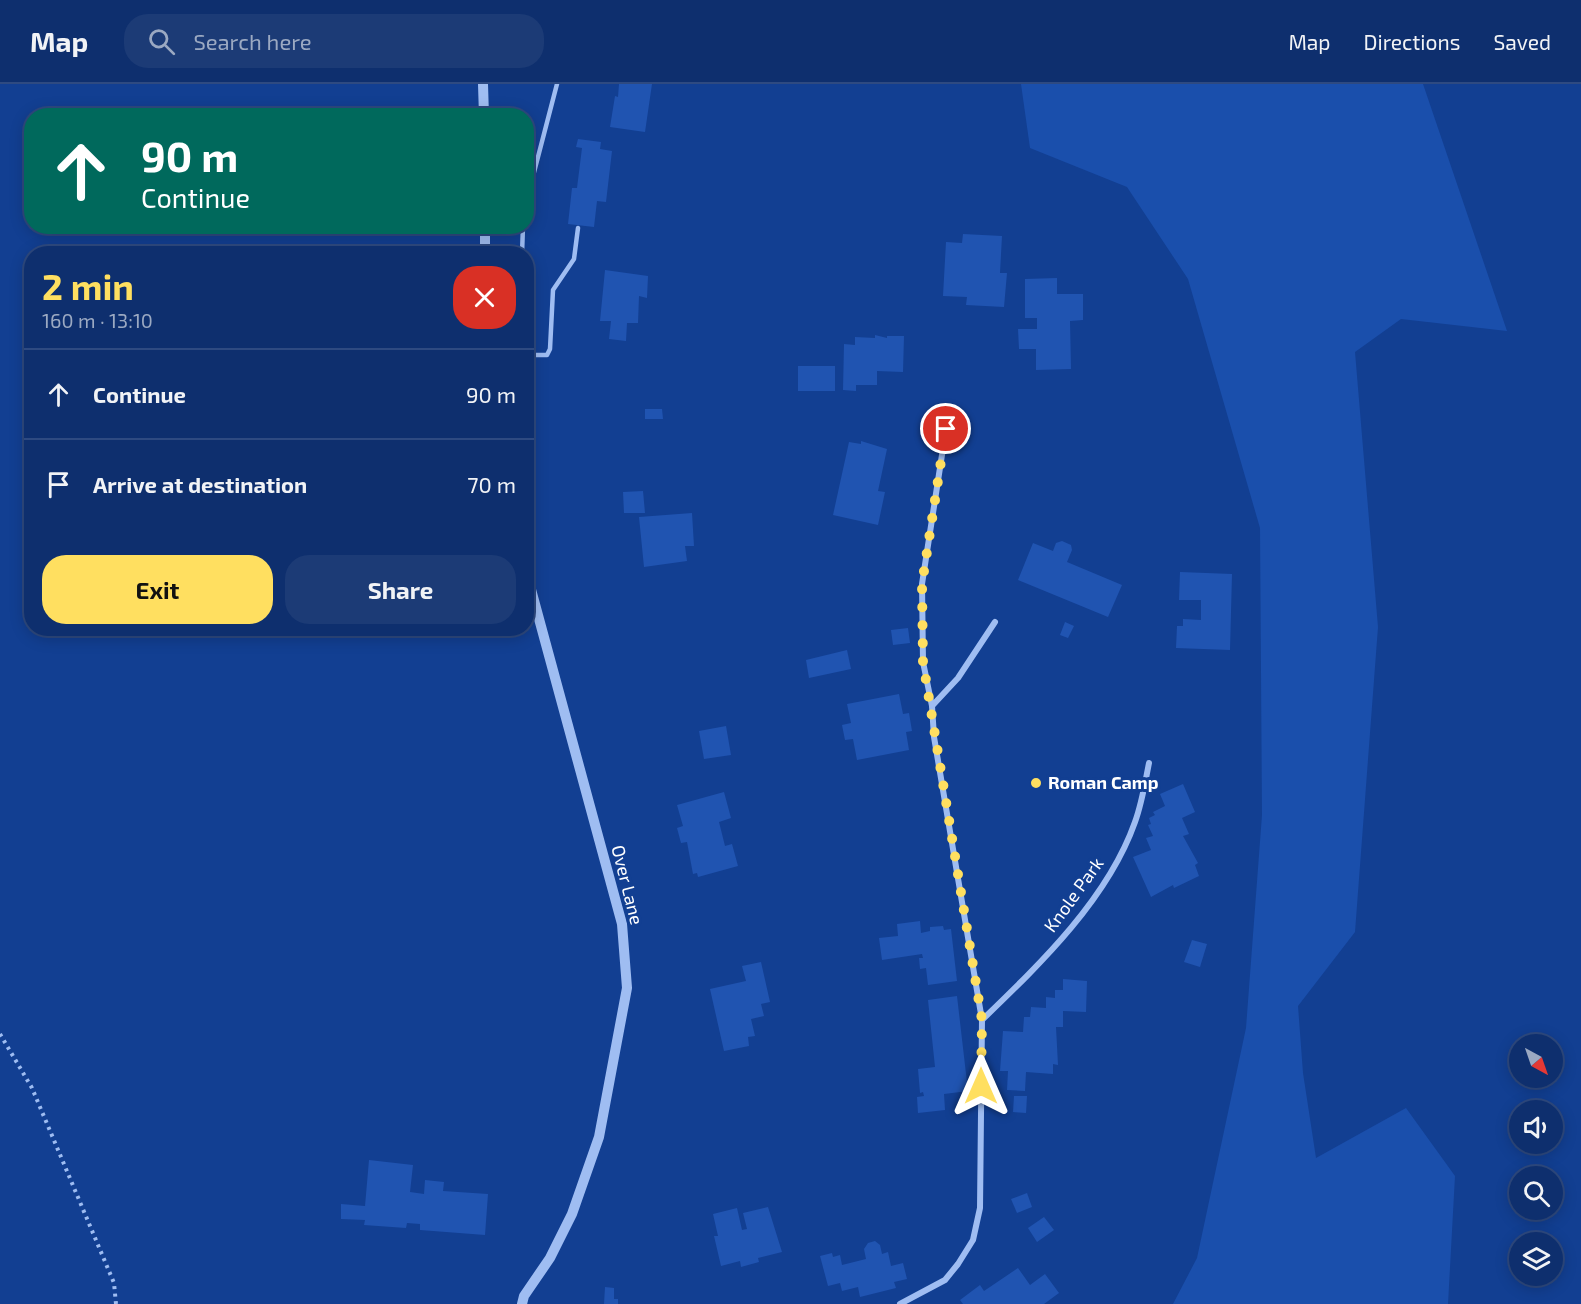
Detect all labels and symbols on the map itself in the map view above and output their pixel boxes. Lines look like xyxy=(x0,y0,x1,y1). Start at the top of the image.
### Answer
pin xyxy=(920,403,971,454)
place label: Roman Camp xyxy=(1048,771,1159,793)
marker: Roman Camp xyxy=(1029,776,1043,790)
street label: Over Lane xyxy=(607,843,648,927)
street label: Knole Park xyxy=(1039,853,1108,936)
north arrow xyxy=(1509,1034,1563,1088)
position arrow xyxy=(949,1054,1013,1118)

